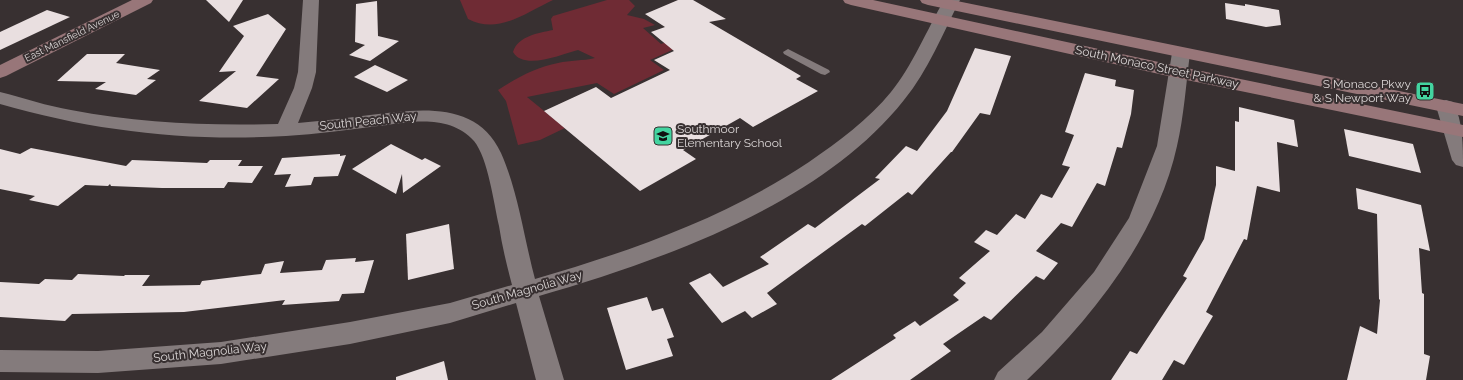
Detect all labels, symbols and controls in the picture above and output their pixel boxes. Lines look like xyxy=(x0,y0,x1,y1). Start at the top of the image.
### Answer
street label: East Mansfield Avenue xyxy=(23,8,121,64)
street label: South Monaco Street Parkway xyxy=(1074,43,1240,91)
place label: S Monaco Pkwy & S Newport Way xyxy=(1314,77,1411,105)
bus stop icon: S Monaco Pkwy & S Newport Way xyxy=(1414,80,1436,102)
street label: South Peach Way xyxy=(319,109,418,133)
place label: Southmoor Elementary School xyxy=(677,122,783,150)
school or university icon: Southmoor Elementary School xyxy=(652,125,674,147)
street label: South Magnolia Way xyxy=(470,267,584,312)
street label: South Magnolia Way xyxy=(153,339,268,365)

